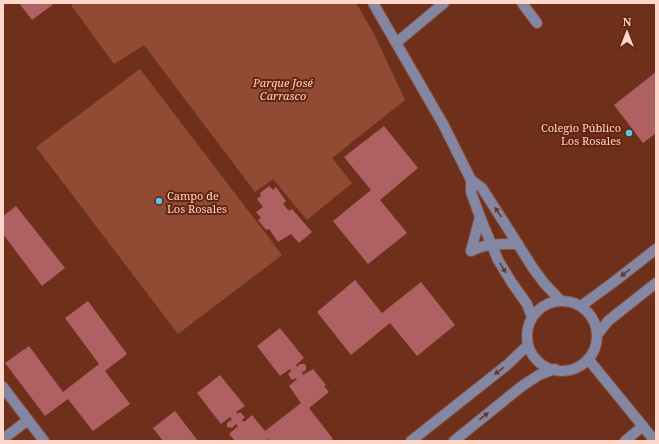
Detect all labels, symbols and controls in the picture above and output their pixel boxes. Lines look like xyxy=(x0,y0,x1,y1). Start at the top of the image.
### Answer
north arrow xyxy=(607,12,647,52)
text: N xyxy=(623,14,632,29)
park label: Parque José Carrasco xyxy=(252,75,314,103)
place label: Colegio Público Los Rosales xyxy=(541,120,621,148)
marker: Colegio Público Los Rosales xyxy=(624,128,634,138)
place label: Campo de Los Rosales xyxy=(167,188,227,216)
marker: Campo de Los Rosales xyxy=(154,196,164,206)
one-way arrow xyxy=(494,207,501,218)
one-way arrow xyxy=(499,263,507,273)
one-way arrow xyxy=(620,269,631,277)
one-way arrow xyxy=(494,367,505,376)
one-way arrow xyxy=(479,412,490,421)

